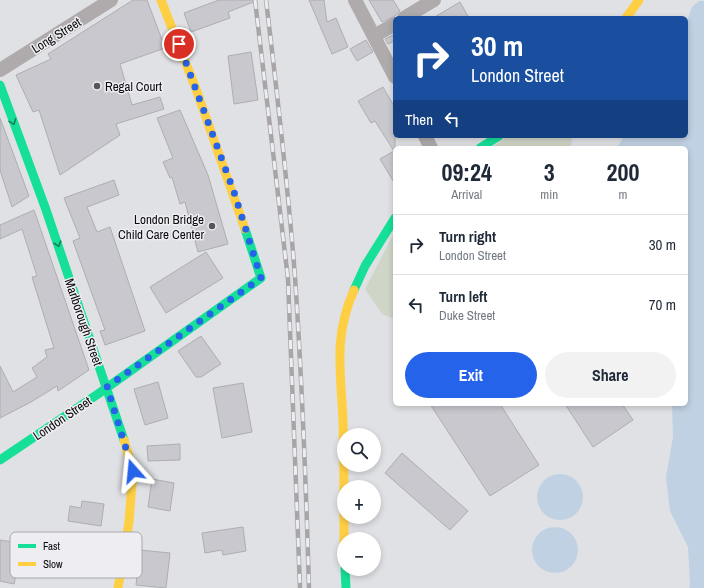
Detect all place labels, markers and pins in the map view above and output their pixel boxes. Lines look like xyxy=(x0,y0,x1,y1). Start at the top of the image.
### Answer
pin xyxy=(162,27,196,61)
place label: Regal Court xyxy=(105,78,162,95)
marker: Regal Court xyxy=(92,81,102,91)
place label: London Bridge Child Care Center xyxy=(118,211,204,243)
marker: London Bridge Child Care Center xyxy=(207,221,217,231)

